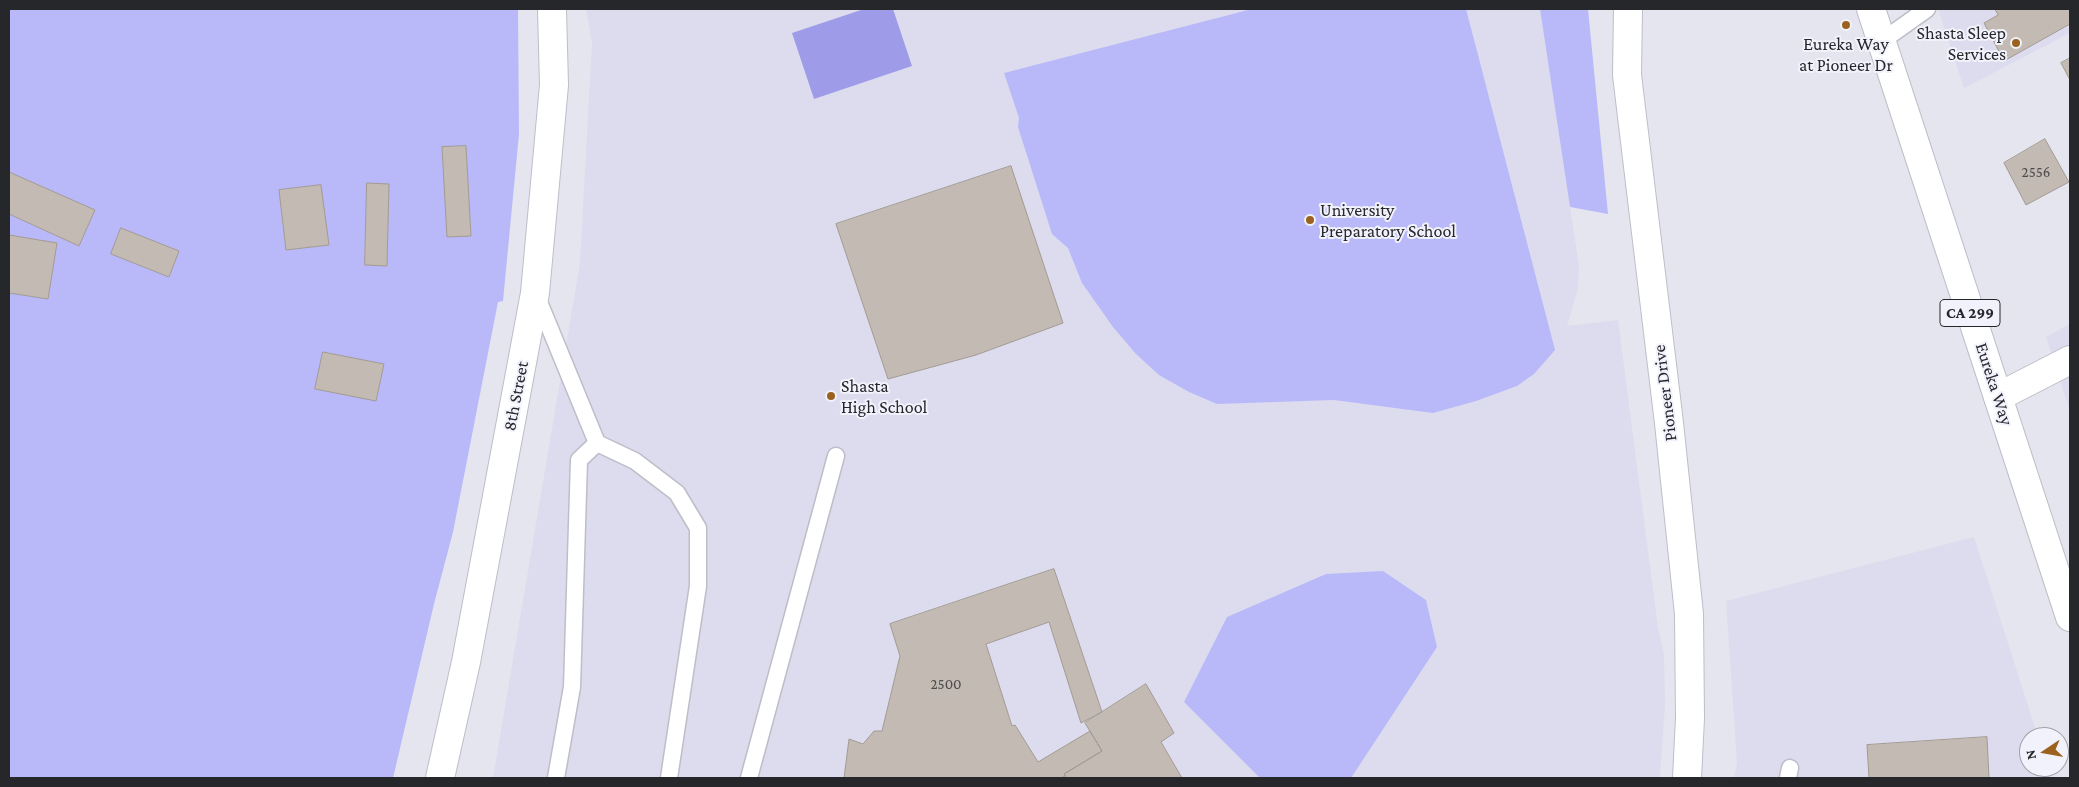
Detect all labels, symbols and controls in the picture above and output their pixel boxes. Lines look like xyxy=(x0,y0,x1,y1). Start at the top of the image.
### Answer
marker: Eureka Way at Pioneer Dr xyxy=(1840,19,1852,31)
place label: Shasta Sleep Services xyxy=(1917,22,2006,64)
place label: Eureka Way at Pioneer Dr xyxy=(1799,33,1893,76)
marker: Shasta Sleep Services xyxy=(2010,37,2022,49)
house number: 2556 xyxy=(2022,163,2050,181)
place label: University Preparatory School xyxy=(1320,199,1456,242)
marker: University Preparatory School xyxy=(1304,214,1316,226)
road number: CA 299 xyxy=(1940,300,2000,326)
street label: Eureka Way xyxy=(1971,340,2017,428)
street label: Pioneer Drive xyxy=(1648,344,1682,442)
street label: 8th Street xyxy=(499,359,533,433)
place label: Shasta High School xyxy=(841,375,927,418)
marker: Shasta High School xyxy=(825,390,837,402)
house number: 2500 xyxy=(930,675,962,693)
north arrow xyxy=(2019,727,2069,777)
text: N xyxy=(2021,749,2039,761)

